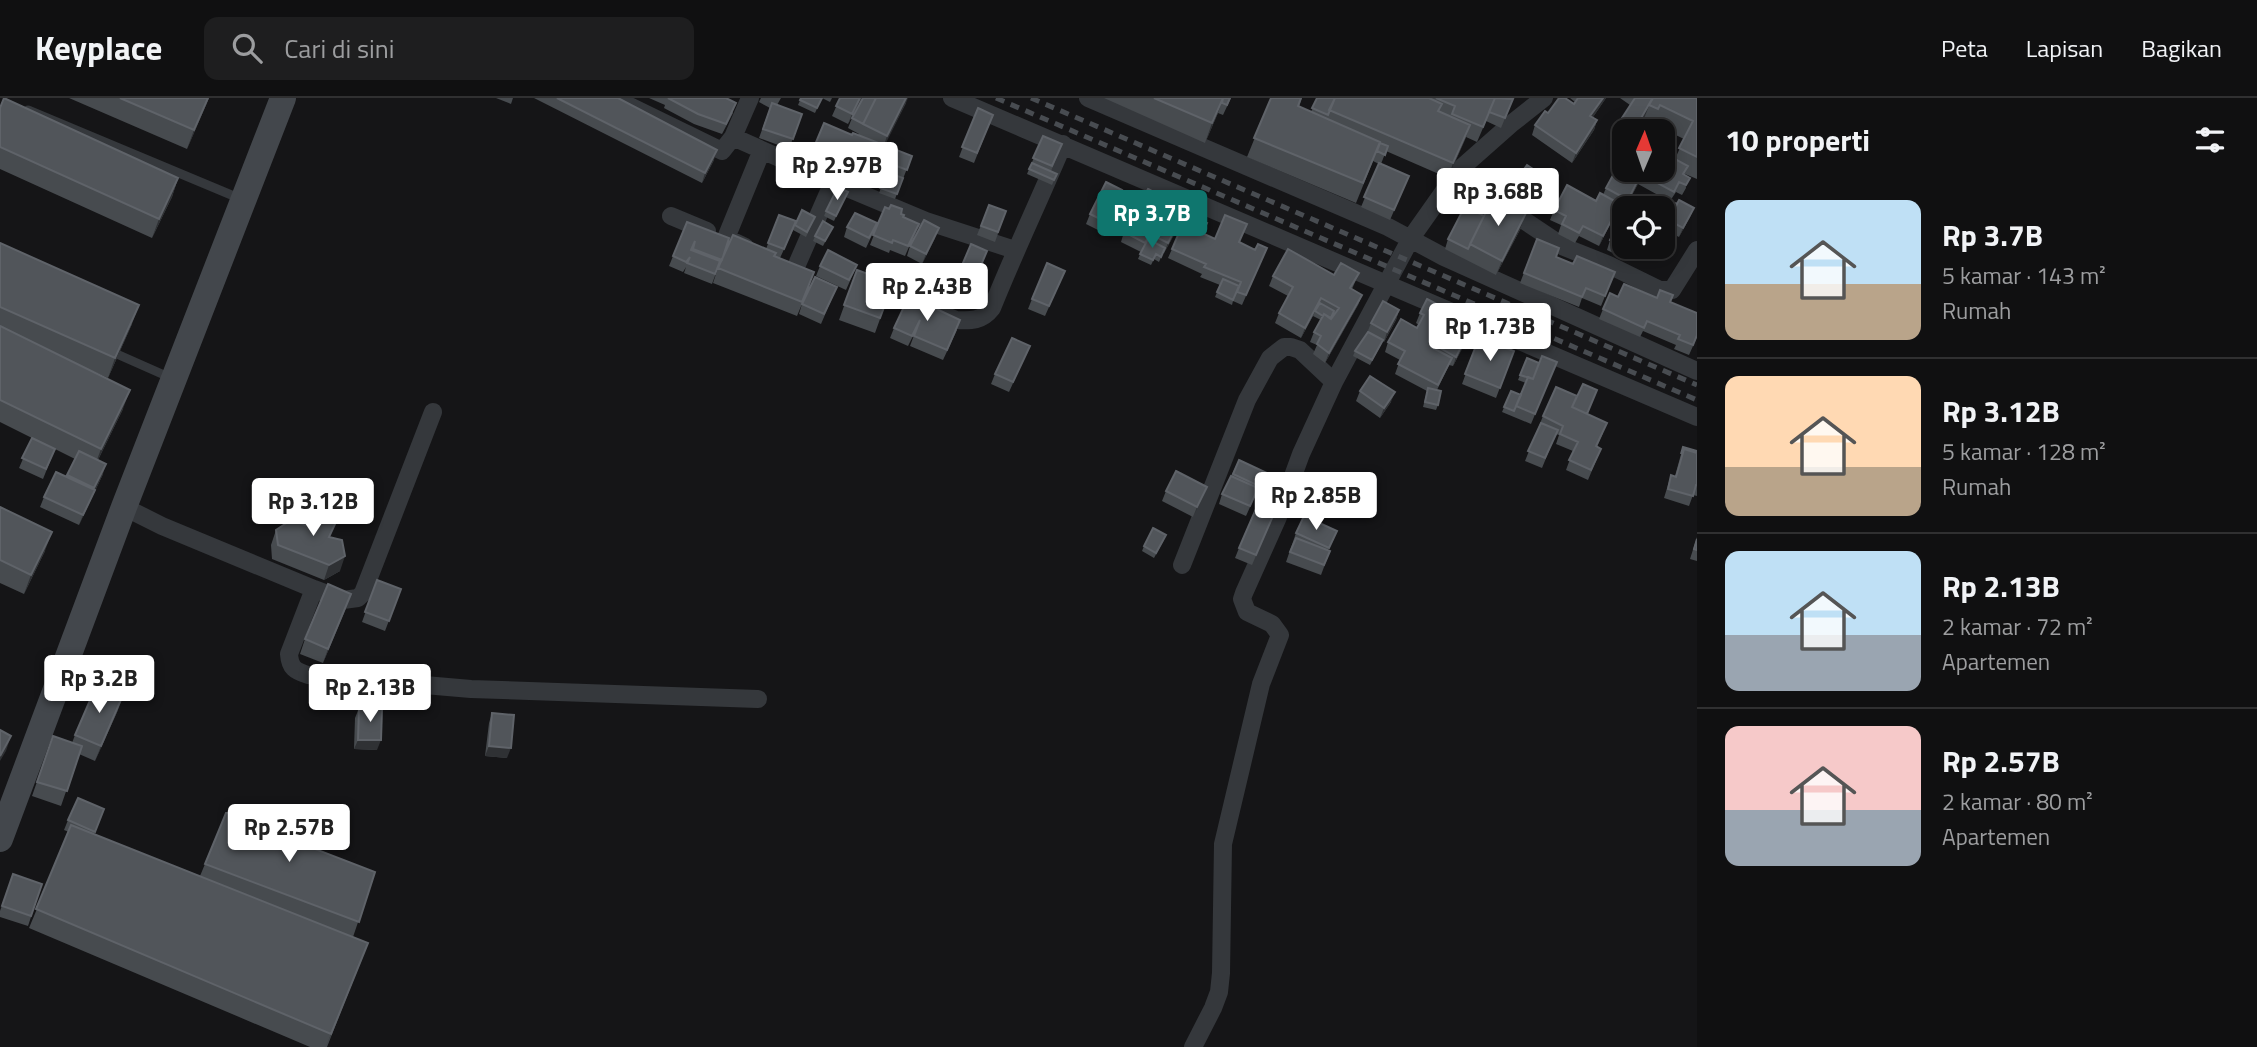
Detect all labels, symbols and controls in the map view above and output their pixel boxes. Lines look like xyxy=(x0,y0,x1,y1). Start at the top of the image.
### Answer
search box xyxy=(204,17,694,80)
text: Keyplace xyxy=(35,23,162,73)
icon: search xyxy=(228,29,266,67)
text: Cari di sini xyxy=(284,29,394,68)
text: Peta xyxy=(1941,30,1988,66)
text: Lapisan xyxy=(2026,30,2103,66)
text: Bagikan xyxy=(2141,30,2222,66)
text: 10 properti xyxy=(1725,117,1870,163)
north arrow xyxy=(1612,119,1675,182)
map controls xyxy=(1612,119,1675,259)
icon: filters xyxy=(2191,121,2229,159)
pin: Rp 2.97B xyxy=(765,142,909,202)
text: Rp 2.97B xyxy=(792,147,882,182)
pin: Rp 3.68B xyxy=(1426,169,1570,228)
text: Rp 3.68B xyxy=(1453,173,1543,208)
pin: Rp 3.7B xyxy=(1087,190,1217,250)
text: Rp 3.7B xyxy=(1113,195,1191,230)
button: locate xyxy=(1612,196,1675,259)
text: Rp 3.7B xyxy=(1942,212,2043,258)
icon: home xyxy=(1781,228,1865,312)
text: 5 kamar · 143 m² xyxy=(1942,258,2106,293)
pin: Rp 2.43B xyxy=(855,264,999,323)
text: Rp 2.43B xyxy=(882,268,972,303)
text: Rumah xyxy=(1942,293,2011,328)
pin: Rp 1.73B xyxy=(1418,303,1562,363)
text: Rp 1.73B xyxy=(1445,308,1535,343)
text: Rp 3.12B xyxy=(1942,388,2060,434)
icon: home xyxy=(1781,404,1865,488)
text: 5 kamar · 128 m² xyxy=(1942,434,2106,469)
text: Rumah xyxy=(1942,469,2011,504)
pin: Rp 2.85B xyxy=(1244,472,1388,532)
text: Rp 2.85B xyxy=(1271,477,1361,512)
pin: Rp 3.12B xyxy=(241,478,385,538)
text: Rp 3.12B xyxy=(268,483,358,518)
text: Rp 2.13B xyxy=(1942,563,2060,609)
icon: home xyxy=(1781,579,1865,663)
text: 2 kamar · 72 m² xyxy=(1942,609,2093,644)
text: Apartemen xyxy=(1942,644,2050,679)
pin: Rp 3.2B xyxy=(34,656,164,715)
text: Rp 3.2B xyxy=(60,660,138,695)
pin: Rp 2.13B xyxy=(298,664,442,724)
text: Rp 2.13B xyxy=(325,669,415,704)
text: Rp 2.57B xyxy=(1942,738,2060,784)
icon: home xyxy=(1781,754,1865,838)
text: 2 kamar · 80 m² xyxy=(1942,784,2093,819)
pin: Rp 2.57B xyxy=(217,804,361,864)
text: Rp 2.57B xyxy=(244,809,334,844)
text: Apartemen xyxy=(1942,819,2050,854)

